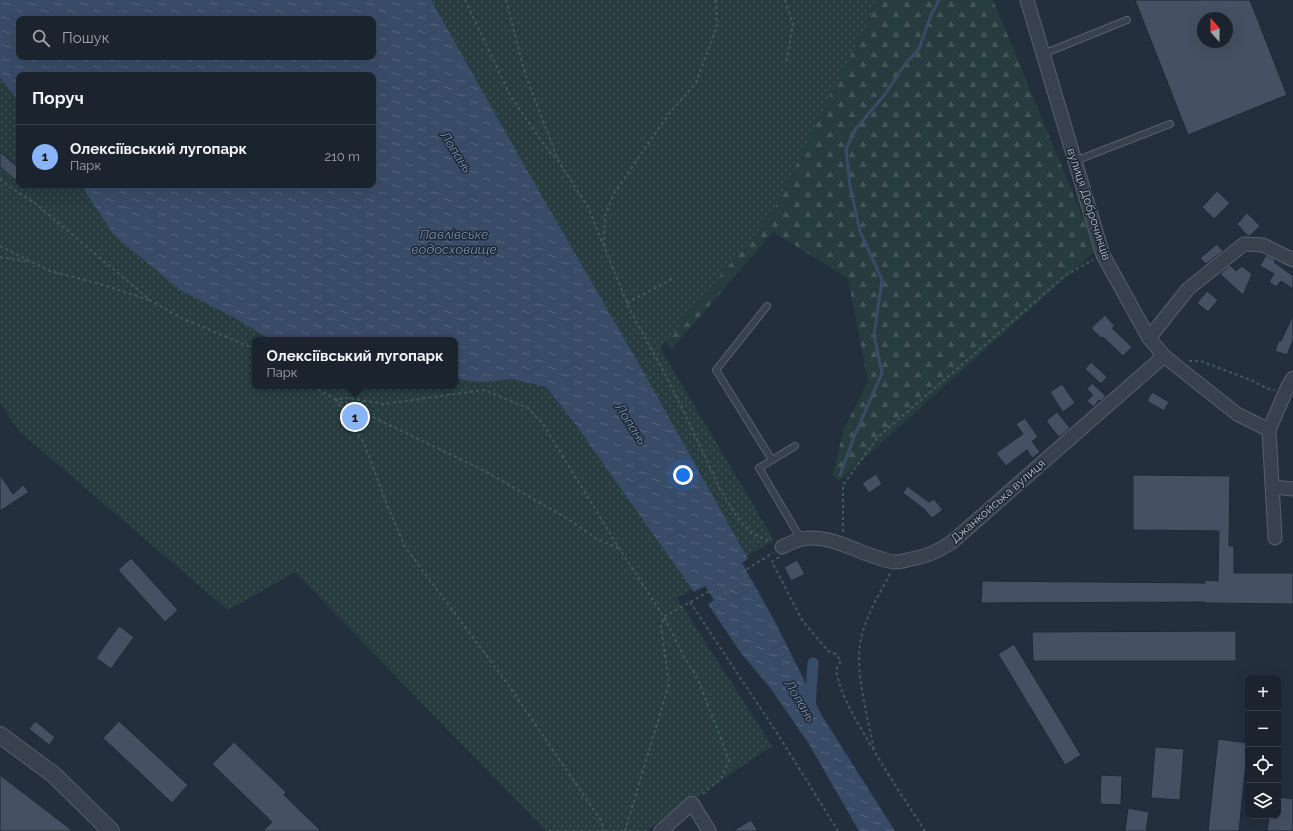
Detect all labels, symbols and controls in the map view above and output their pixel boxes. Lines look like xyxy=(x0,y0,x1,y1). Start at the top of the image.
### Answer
north arrow xyxy=(1197,12,1233,48)
search box xyxy=(16,16,376,60)
icon: search xyxy=(30,27,52,49)
text: Пошук xyxy=(62,29,110,47)
text: Поруч xyxy=(32,88,84,108)
water label: Лопань xyxy=(436,127,475,176)
text: Олексіївський лугопарк xyxy=(70,140,247,158)
street label: вулиця Доброчинців xyxy=(1064,146,1114,262)
text: 1 xyxy=(42,149,48,164)
text: 210 m xyxy=(324,149,360,164)
text: Парк xyxy=(70,158,101,173)
water label: Павлівське водосховище xyxy=(411,227,497,257)
popup xyxy=(252,337,458,389)
text: Олексіївський лугопарк xyxy=(266,347,444,365)
text: Парк xyxy=(266,365,298,380)
water label: Лопань xyxy=(611,399,650,448)
pin: 1 xyxy=(342,402,368,432)
street label: Джанкойська вулиця xyxy=(948,456,1048,546)
your location xyxy=(673,465,693,485)
map controls xyxy=(1245,675,1281,819)
button: + xyxy=(1245,675,1281,711)
water label: Лопань xyxy=(781,676,818,725)
button: − xyxy=(1245,711,1281,747)
button: locate xyxy=(1245,747,1281,783)
button: layers xyxy=(1245,783,1281,819)

